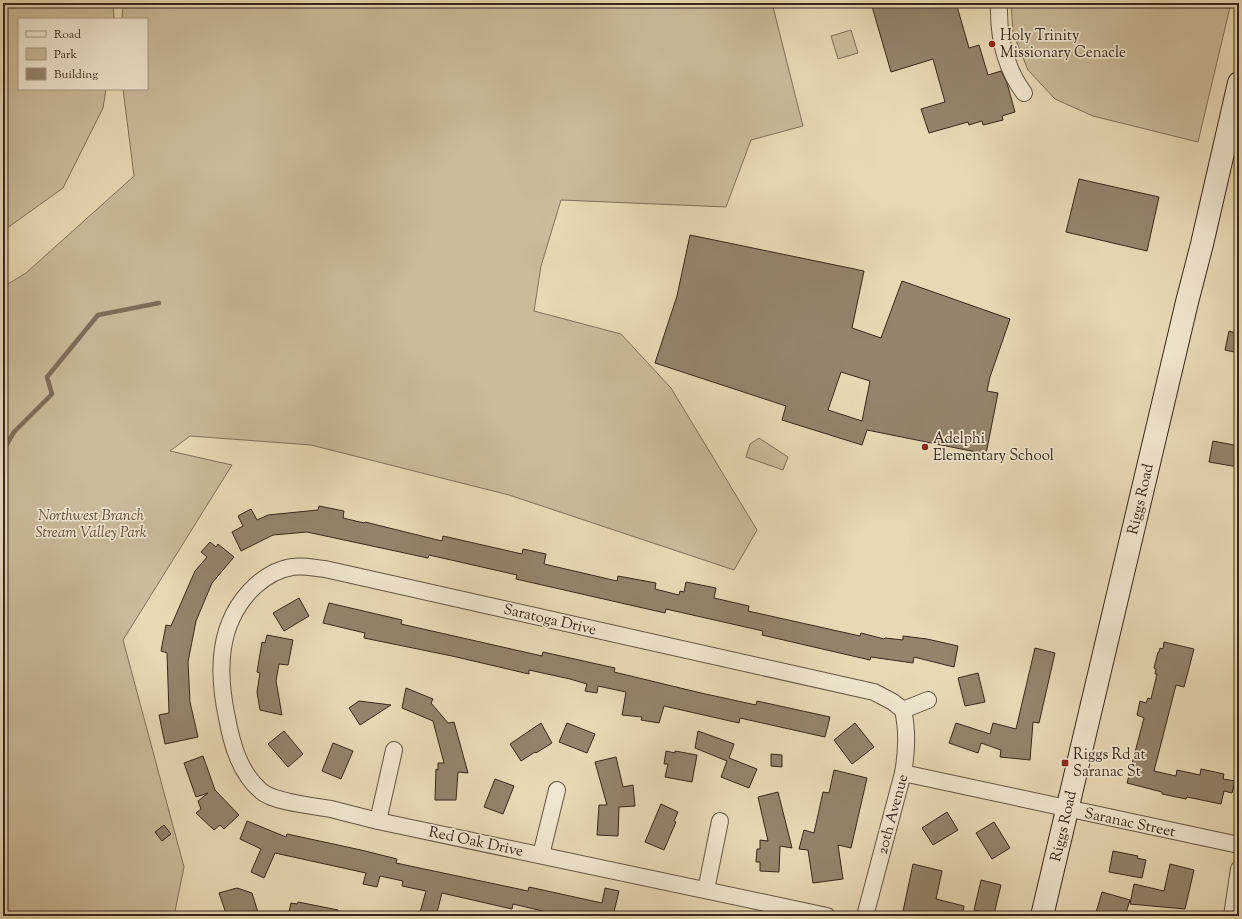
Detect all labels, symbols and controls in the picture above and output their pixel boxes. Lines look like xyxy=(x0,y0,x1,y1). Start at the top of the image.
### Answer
legend xyxy=(18,18,148,90)
text: Road xyxy=(54,26,81,44)
place label: Holy Trinity Missionary Cenacle xyxy=(1000,26,1126,64)
marker: Holy Trinity Missionary Cenacle xyxy=(987,39,997,49)
text: Park xyxy=(54,46,77,64)
text: Building xyxy=(54,66,98,84)
place label: Adelphi Elementary School xyxy=(933,429,1054,467)
marker: Adelphi Elementary School xyxy=(920,442,930,452)
street label: Riggs Road xyxy=(1123,461,1160,537)
park label: Northwest Branch Stream Valley Park xyxy=(35,506,147,544)
street label: Saratoga Drive xyxy=(501,600,598,641)
place label: Riggs Rd at Saranac St xyxy=(1073,745,1146,783)
marker: Riggs Rd at Saranac St xyxy=(1060,758,1070,768)
street label: 20th Avenue xyxy=(873,772,914,857)
street label: Riggs Road xyxy=(1046,788,1083,864)
street label: Saranac Street xyxy=(1082,804,1177,843)
street label: Red Oak Drive xyxy=(426,822,525,863)

